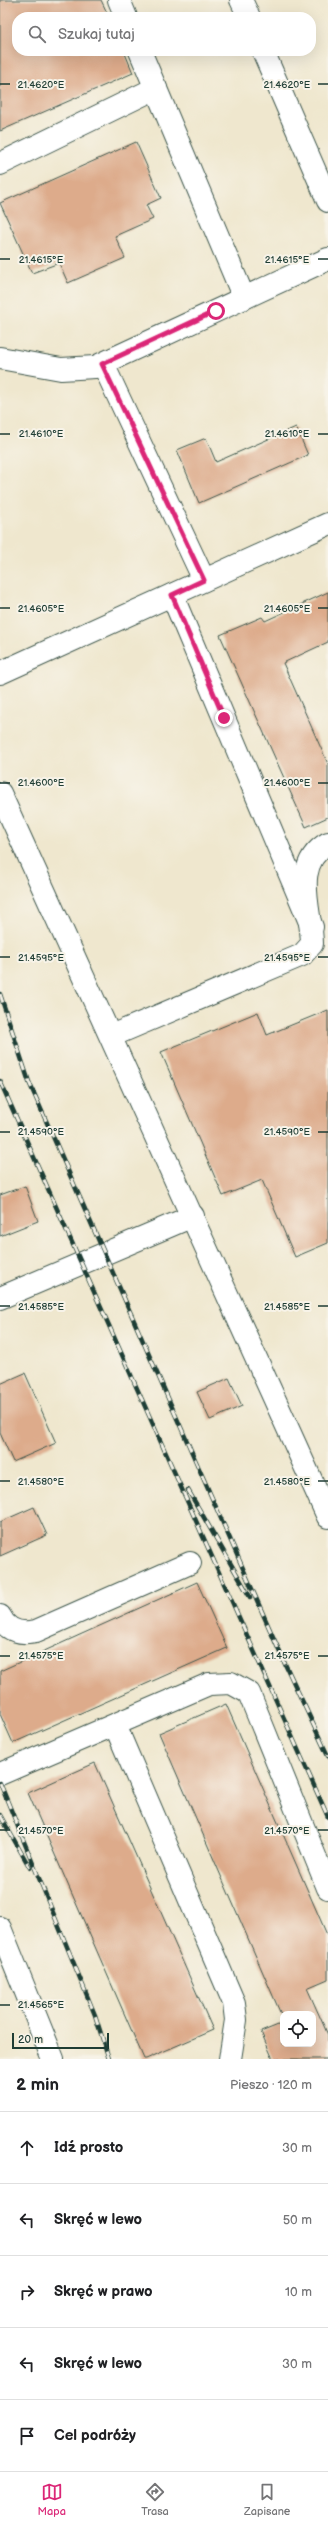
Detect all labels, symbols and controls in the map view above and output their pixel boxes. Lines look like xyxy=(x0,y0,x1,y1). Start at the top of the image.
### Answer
search box xyxy=(12,12,316,56)
icon: search xyxy=(26,23,48,45)
text: Szukaj tutaj xyxy=(58,25,135,44)
text: 21.4620°E xyxy=(18,79,65,91)
text: 21.4620°E xyxy=(264,79,311,91)
text: 21.4615°E xyxy=(19,254,64,266)
text: 21.4615°E xyxy=(265,254,310,266)
route start xyxy=(207,302,225,320)
text: 21.4610°E xyxy=(19,428,64,440)
text: 21.4610°E xyxy=(265,428,310,440)
text: 21.4605°E xyxy=(18,603,65,615)
text: 21.4605°E xyxy=(264,603,311,615)
route end xyxy=(215,709,233,727)
text: 21.4600°E xyxy=(18,777,65,789)
text: 21.4600°E xyxy=(264,777,311,789)
text: 21.4595°E xyxy=(18,952,64,964)
text: 21.4595°E xyxy=(264,952,310,964)
text: 21.4590°E xyxy=(18,1126,65,1138)
text: 21.4590°E xyxy=(264,1126,311,1138)
text: 21.4585°E xyxy=(18,1301,64,1313)
text: 21.4585°E xyxy=(264,1301,310,1313)
text: 21.4580°E xyxy=(18,1476,65,1488)
text: 21.4580°E xyxy=(264,1476,311,1488)
text: 21.4575°E xyxy=(18,1650,64,1662)
text: 21.4575°E xyxy=(264,1650,310,1662)
text: 21.4570°E xyxy=(18,1825,64,1837)
text: 21.4570°E xyxy=(264,1825,310,1837)
text: 21.4565°E xyxy=(18,1999,65,2011)
map controls xyxy=(280,2011,316,2047)
button: locate xyxy=(280,2011,316,2047)
scale bar xyxy=(12,2031,109,2050)
text: 20 m xyxy=(18,2033,43,2046)
text: 2 min xyxy=(16,2075,59,2095)
text: Pieszo · 120 m xyxy=(230,2077,312,2093)
icon: ahead xyxy=(16,2137,38,2159)
text: Idź prosto xyxy=(54,2138,123,2157)
text: 30 m xyxy=(282,2140,312,2156)
icon: left xyxy=(16,2209,38,2231)
text: Skręć w lewo xyxy=(54,2210,142,2229)
text: 50 m xyxy=(283,2212,312,2228)
icon: right xyxy=(16,2281,38,2303)
text: Skręć w prawo xyxy=(54,2282,153,2301)
text: 10 m xyxy=(285,2284,312,2300)
icon: left xyxy=(16,2353,38,2375)
text: Skręć w lewo xyxy=(54,2354,142,2373)
text: 30 m xyxy=(282,2356,312,2372)
icon: arrive xyxy=(16,2425,38,2447)
text: Cel podróży xyxy=(54,2426,136,2445)
tab: Mapa xyxy=(38,2481,66,2518)
tab: Trasa xyxy=(141,2481,169,2518)
tab: Zapisane xyxy=(244,2481,290,2518)

